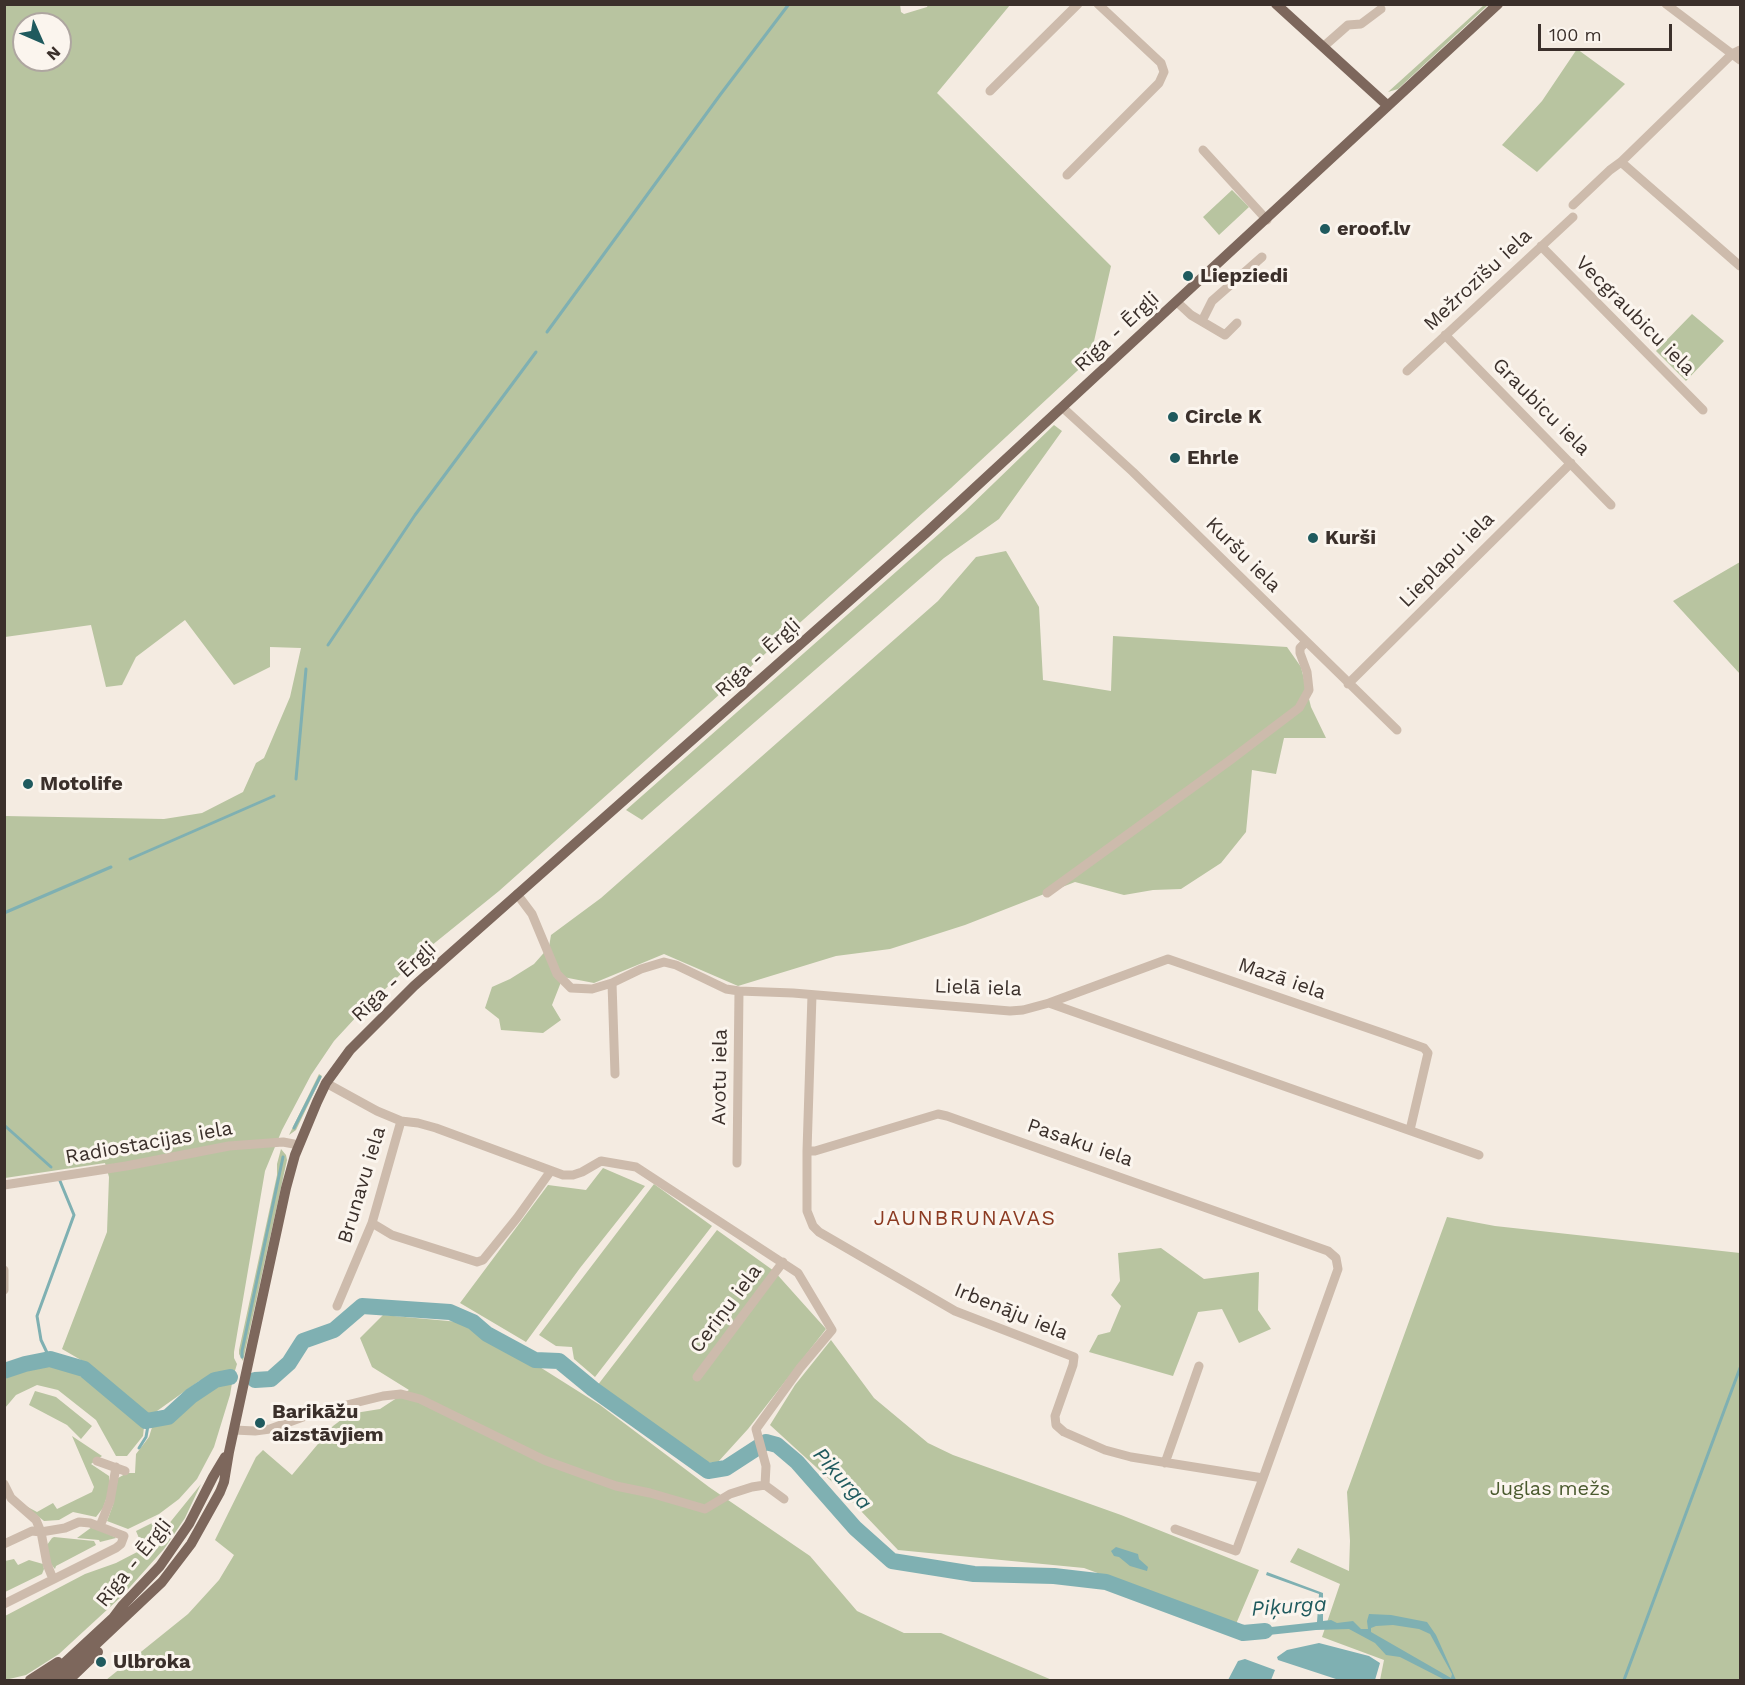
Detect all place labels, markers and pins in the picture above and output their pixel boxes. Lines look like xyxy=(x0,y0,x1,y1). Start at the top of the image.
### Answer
place label: eroof.lv xyxy=(1337,217,1411,241)
marker: eroof.lv xyxy=(1318,222,1332,236)
place label: Liepziedi xyxy=(1200,264,1288,288)
marker: Liepziedi xyxy=(1181,269,1195,283)
place label: Circle K xyxy=(1185,405,1262,429)
marker: Circle K xyxy=(1166,410,1180,424)
place label: Ehrle xyxy=(1187,446,1239,470)
marker: Ehrle xyxy=(1168,451,1182,465)
place label: Kurši xyxy=(1325,526,1376,550)
marker: Kurši xyxy=(1306,531,1320,545)
place label: Motolife xyxy=(40,772,123,796)
marker: Motolife xyxy=(21,777,35,791)
place label: Barikāžu aizstāvjiem xyxy=(272,1400,384,1447)
marker: Barikāžu aizstāvjiem xyxy=(253,1416,267,1430)
place label: Ulbroka xyxy=(113,1650,191,1674)
marker: Ulbroka xyxy=(94,1655,108,1669)

